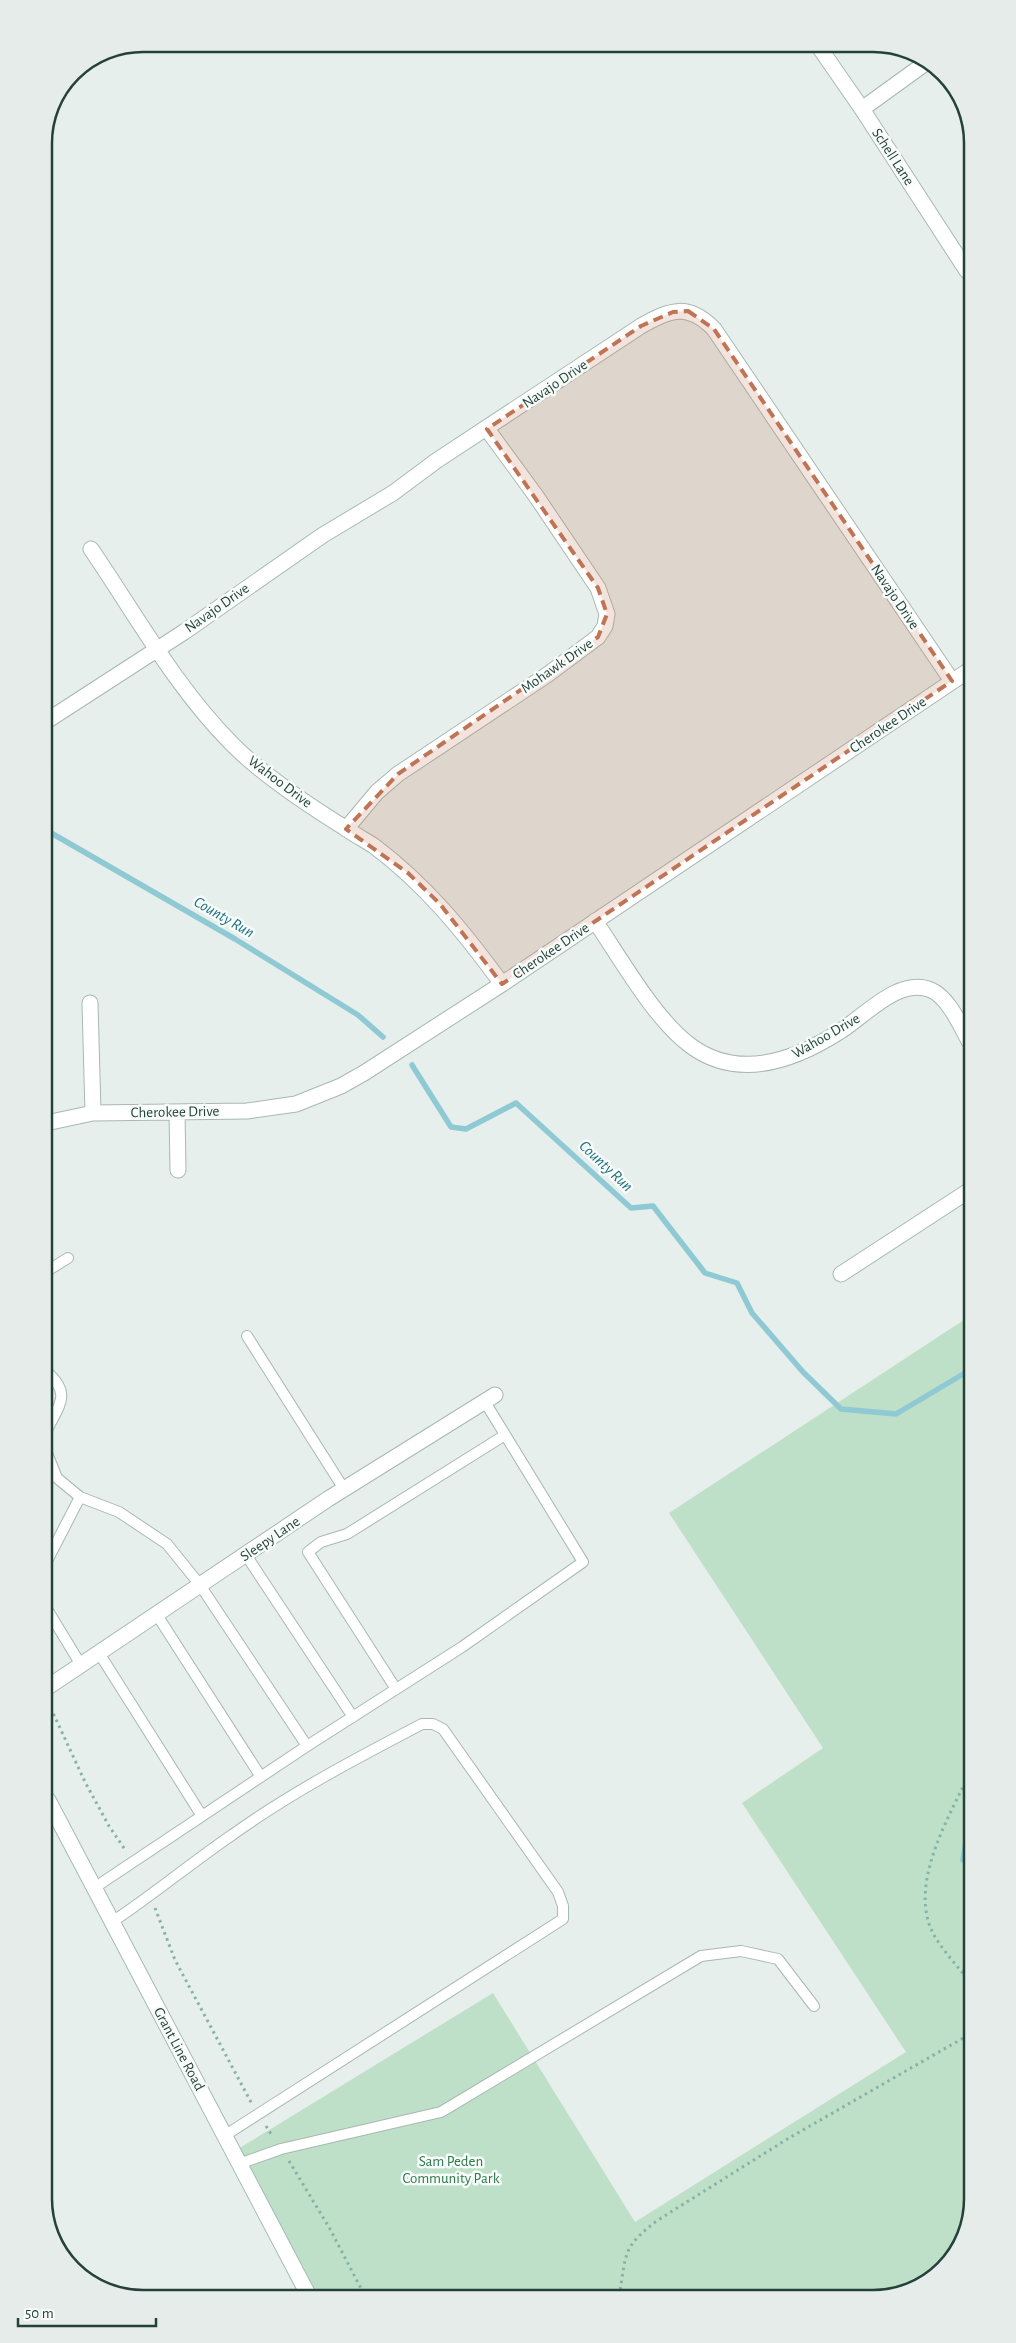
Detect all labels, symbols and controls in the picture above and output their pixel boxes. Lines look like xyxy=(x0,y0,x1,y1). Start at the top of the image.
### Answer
street label: Schell Lane xyxy=(869,126,917,188)
street label: Navajo Drive xyxy=(520,357,590,411)
street label: Navajo Drive xyxy=(868,562,922,632)
street label: Navajo Drive xyxy=(182,580,252,636)
street label: Mohawk Drive xyxy=(518,636,596,696)
street label: Cherokee Drive xyxy=(847,694,929,756)
street label: Wahoo Drive xyxy=(245,753,315,811)
water label: County Run xyxy=(191,893,257,941)
street label: Cherokee Drive xyxy=(510,920,592,982)
street label: Wahoo Drive xyxy=(789,1011,863,1061)
street label: Cherokee Drive xyxy=(130,1104,220,1120)
water label: County Run xyxy=(576,1137,636,1195)
street label: Sleepy Lane xyxy=(237,1514,303,1564)
street label: Grant Line Road xyxy=(151,2005,207,2093)
park label: Sam Peden Community Park xyxy=(403,2154,500,2186)
scale bar xyxy=(18,2296,155,2328)
text: 50 m xyxy=(25,2306,54,2321)

